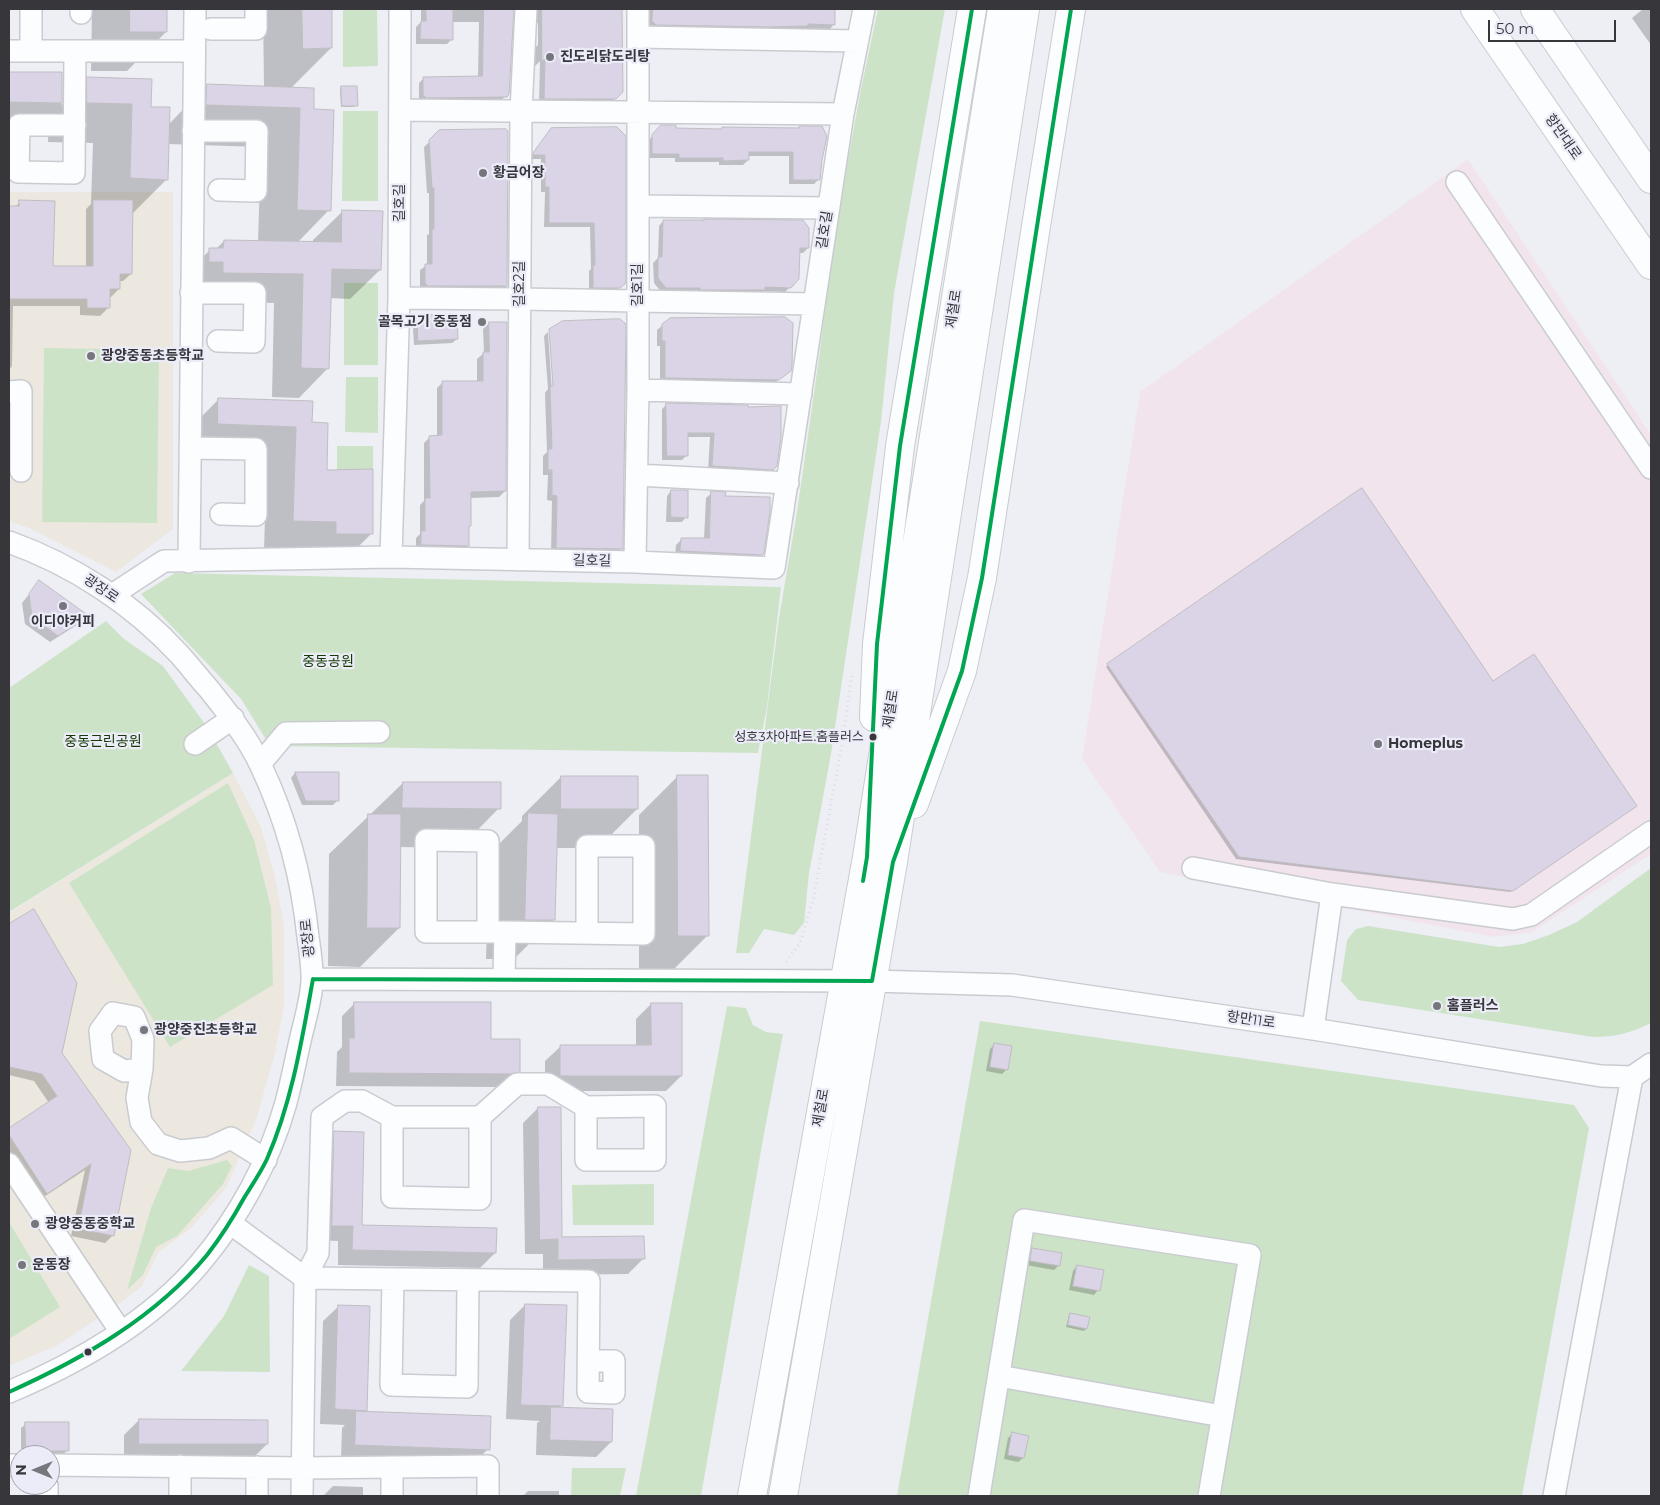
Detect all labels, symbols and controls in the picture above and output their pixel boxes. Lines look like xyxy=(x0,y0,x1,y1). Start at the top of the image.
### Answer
scale bar xyxy=(1490,10,1618,42)
text: 50 m xyxy=(1496,19,1534,38)
place label: 진도리닭도리탕 xyxy=(560,49,650,65)
marker: 진도리닭도리탕 xyxy=(544,51,556,63)
street label: 항만대로 xyxy=(1541,111,1585,163)
place label: 황금어장 xyxy=(493,165,545,181)
marker: 황금어장 xyxy=(477,167,489,179)
street label: 길호길 xyxy=(392,184,408,222)
street label: 길호길 xyxy=(814,210,836,250)
street label: 길호2길 xyxy=(512,261,528,307)
street label: 길호1길 xyxy=(630,263,646,307)
street label: 제철로 xyxy=(943,289,965,329)
place label: 골목고기 중동점 xyxy=(378,314,472,330)
marker: 골목고기 중동점 xyxy=(476,316,488,328)
place label: 광양중동초등학교 xyxy=(101,348,204,364)
marker: 광양중동초등학교 xyxy=(85,350,97,362)
street label: 길호길 xyxy=(573,552,611,570)
street label: 광장로 xyxy=(80,571,122,607)
marker: 이디야커피 xyxy=(57,600,69,612)
place label: 이디야커피 xyxy=(31,614,95,630)
park label: 중동공원 xyxy=(302,654,354,670)
street label: 제철로 xyxy=(880,689,902,729)
place label: 성호3차아파트.홈플러스 xyxy=(734,729,864,745)
marker: 성호3차아파트.홈플러스 xyxy=(868,732,878,742)
park label: 중동근린공원 xyxy=(64,734,142,750)
place label: Homeplus xyxy=(1388,736,1463,752)
marker: Homeplus xyxy=(1372,738,1384,750)
street label: 광장로 xyxy=(298,918,318,958)
place label: 홈플러스 xyxy=(1447,998,1499,1014)
marker: 홈플러스 xyxy=(1431,1000,1443,1012)
street label: 항만11로 xyxy=(1226,1008,1276,1032)
place label: 광양중진초등학교 xyxy=(154,1022,257,1038)
marker: 광양중진초등학교 xyxy=(138,1024,150,1036)
street label: 제철로 xyxy=(809,1088,833,1128)
place label: 광양중동중학교 xyxy=(45,1216,135,1232)
marker: 광양중동중학교 xyxy=(29,1218,41,1230)
place label: 운동장 xyxy=(32,1257,71,1273)
marker: 운동장 xyxy=(16,1259,28,1271)
unlabelled marker xyxy=(83,1347,93,1357)
north arrow xyxy=(10,1445,60,1495)
text: N xyxy=(12,1464,30,1476)

